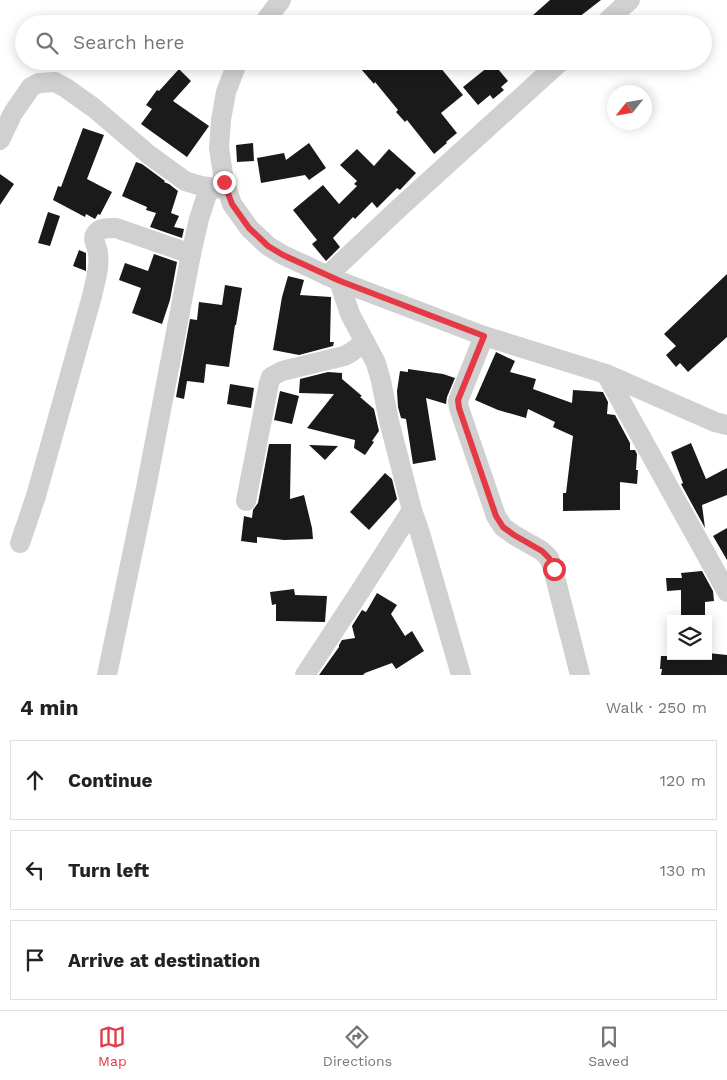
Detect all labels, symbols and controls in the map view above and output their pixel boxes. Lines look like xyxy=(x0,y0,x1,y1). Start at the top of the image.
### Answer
search box xyxy=(15,15,712,70)
icon: search xyxy=(33,29,61,57)
text: Search here xyxy=(73,31,184,54)
north arrow xyxy=(607,85,652,130)
route end xyxy=(213,171,236,194)
route start xyxy=(543,558,566,581)
map controls xyxy=(667,615,712,660)
button: layers xyxy=(667,615,712,660)
text: 4 min xyxy=(20,695,78,720)
text: Walk · 250 m xyxy=(606,698,707,717)
icon: ahead xyxy=(21,766,49,794)
text: Continue xyxy=(68,769,152,792)
text: 120 m xyxy=(660,771,706,790)
icon: left xyxy=(21,856,49,884)
text: Turn left xyxy=(68,859,149,882)
text: 130 m xyxy=(660,861,706,880)
icon: arrive xyxy=(21,946,49,974)
text: Arrive at destination xyxy=(68,949,260,972)
tab: Map xyxy=(98,1023,127,1069)
tab: Directions xyxy=(323,1023,392,1069)
tab: Saved xyxy=(588,1023,629,1069)

